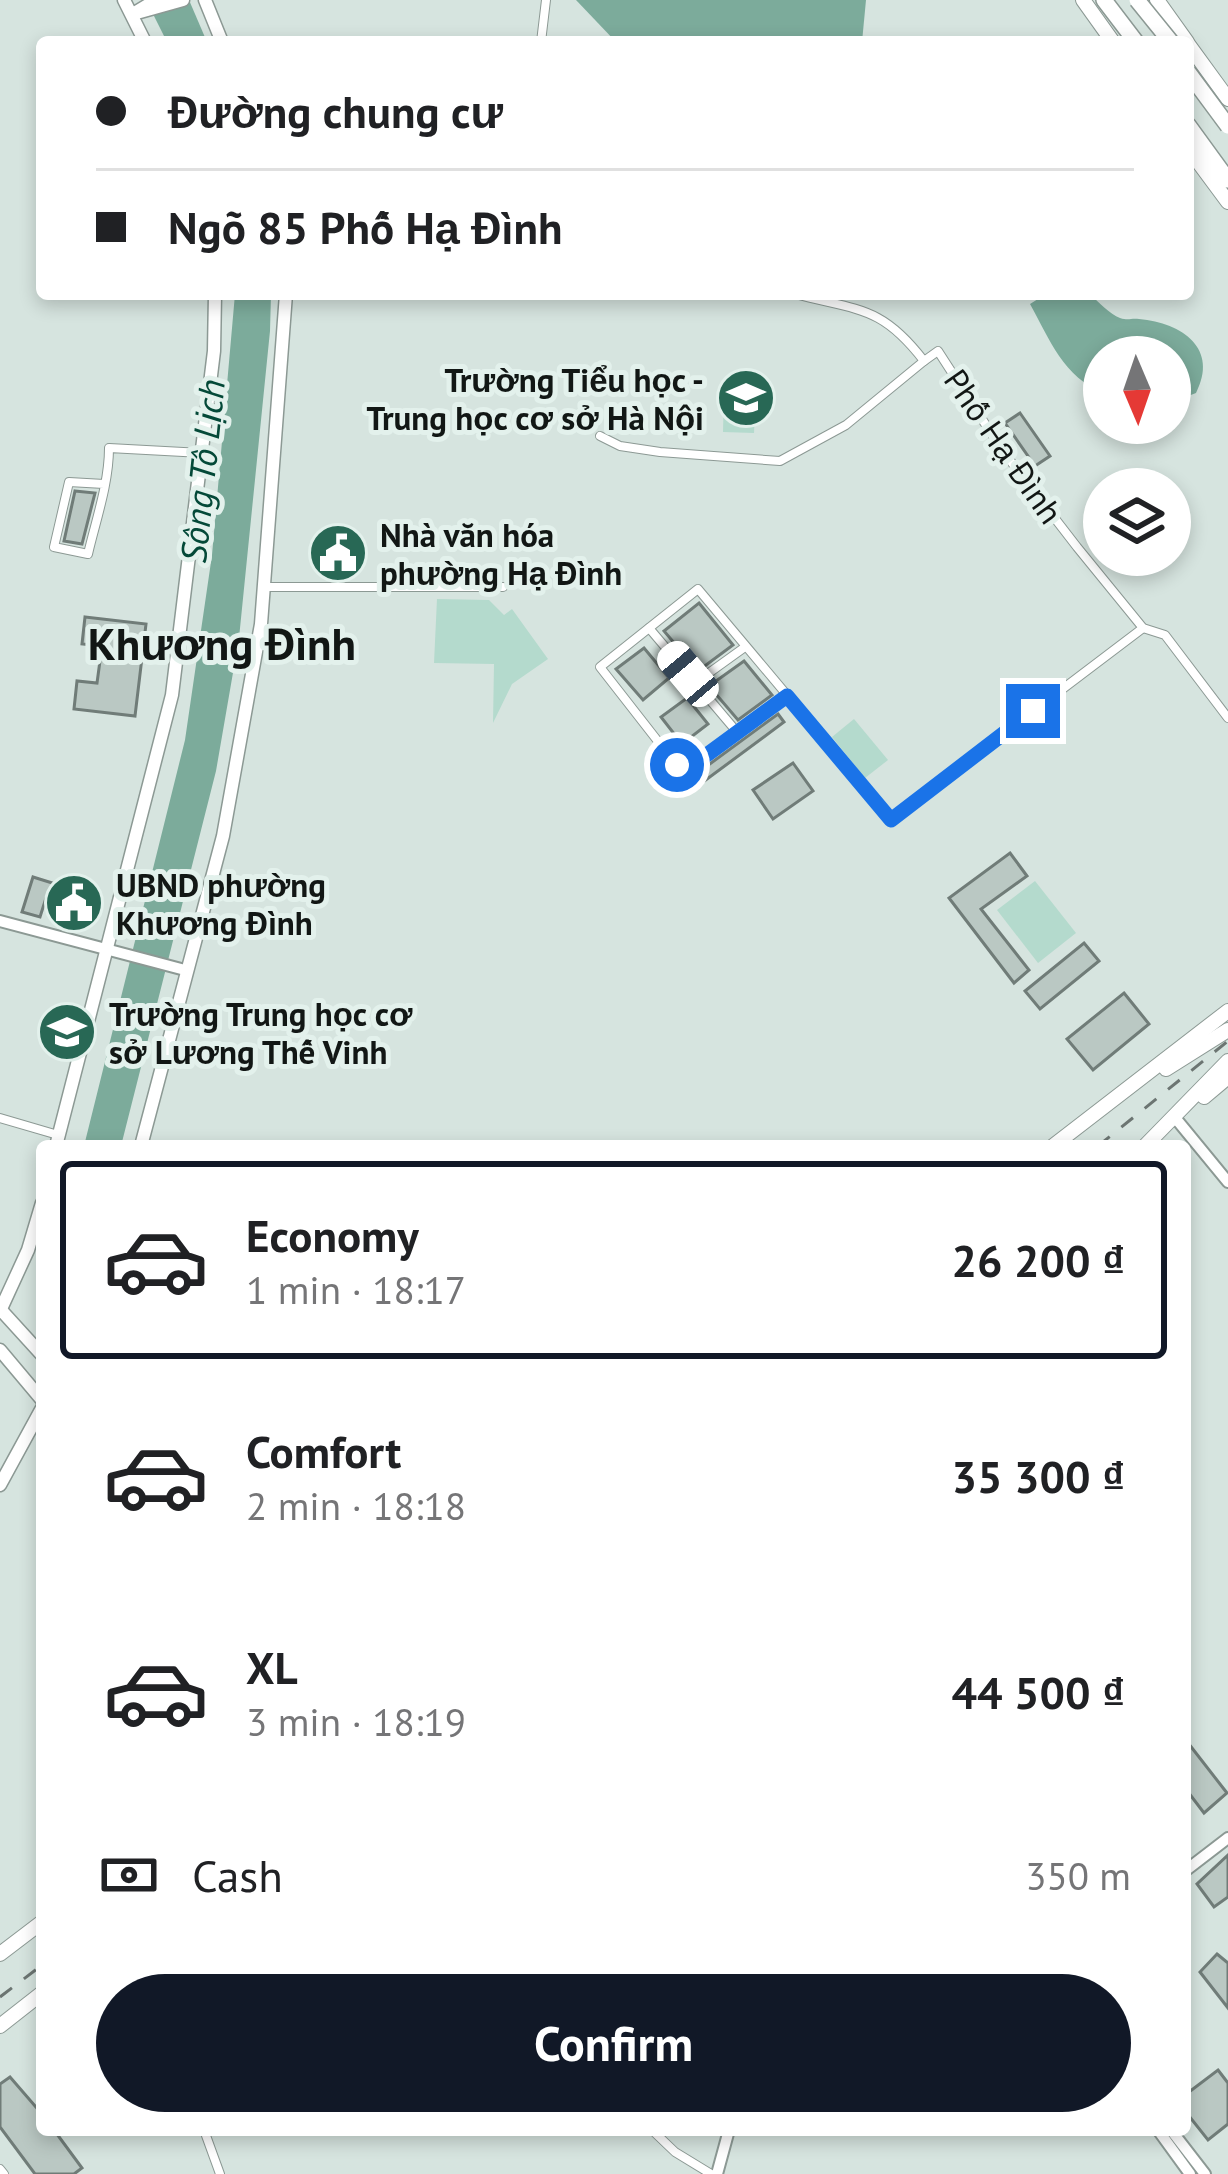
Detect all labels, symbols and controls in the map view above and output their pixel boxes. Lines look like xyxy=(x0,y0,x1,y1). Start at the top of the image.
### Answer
text: Đường chung cư xyxy=(168,82,503,140)
text: Ngõ 85 Phố Hạ Đình xyxy=(168,198,562,256)
north arrow xyxy=(1083,336,1191,444)
map controls xyxy=(1083,336,1191,576)
place label: Trường Tiểu học - Trung học cơ sở Hà Nội xyxy=(367,358,704,439)
street label: Phố Hạ Đình xyxy=(935,360,1073,532)
school or university icon: Trường Tiểu học - Trung học cơ sở Hà Nội xyxy=(715,367,777,429)
water label: Sông Tô Lịch xyxy=(169,377,235,565)
button: layers xyxy=(1083,468,1191,576)
place label: Nhà văn hóa phường Hạ Đình xyxy=(380,513,622,594)
public building icon: Nhà văn hóa phường Hạ Đình xyxy=(307,522,369,584)
district label: Khương Đình xyxy=(88,614,356,672)
car xyxy=(651,635,725,713)
route end xyxy=(1006,684,1060,738)
route start xyxy=(650,738,704,792)
place label: UBND phường Khương Đình xyxy=(116,863,326,944)
public building icon: UBND phường Khương Đình xyxy=(43,872,105,934)
place label: Trường Trung học cơ sở Lương Thế Vinh xyxy=(109,992,413,1073)
school or university icon: Trường Trung học cơ sở Lương Thế Vinh xyxy=(36,1001,98,1063)
icon: car xyxy=(102,1206,210,1314)
text: Economy xyxy=(246,1206,419,1264)
text: 26 200 ₫ xyxy=(952,1231,1125,1289)
text: 1 min · 18:17 xyxy=(246,1264,466,1315)
icon: car xyxy=(102,1422,210,1530)
text: Comfort xyxy=(246,1422,401,1480)
text: 35 300 ₫ xyxy=(952,1447,1125,1505)
text: 2 min · 18:18 xyxy=(246,1480,466,1531)
icon: car xyxy=(102,1638,210,1746)
text: XL xyxy=(246,1638,298,1696)
text: 44 500 ₫ xyxy=(952,1663,1125,1721)
text: 3 min · 18:19 xyxy=(246,1696,466,1747)
icon: cash xyxy=(96,1842,162,1908)
text: Cash xyxy=(192,1846,283,1904)
text: 350 m xyxy=(1025,1850,1131,1901)
button: Confirm xyxy=(96,1974,1131,2112)

